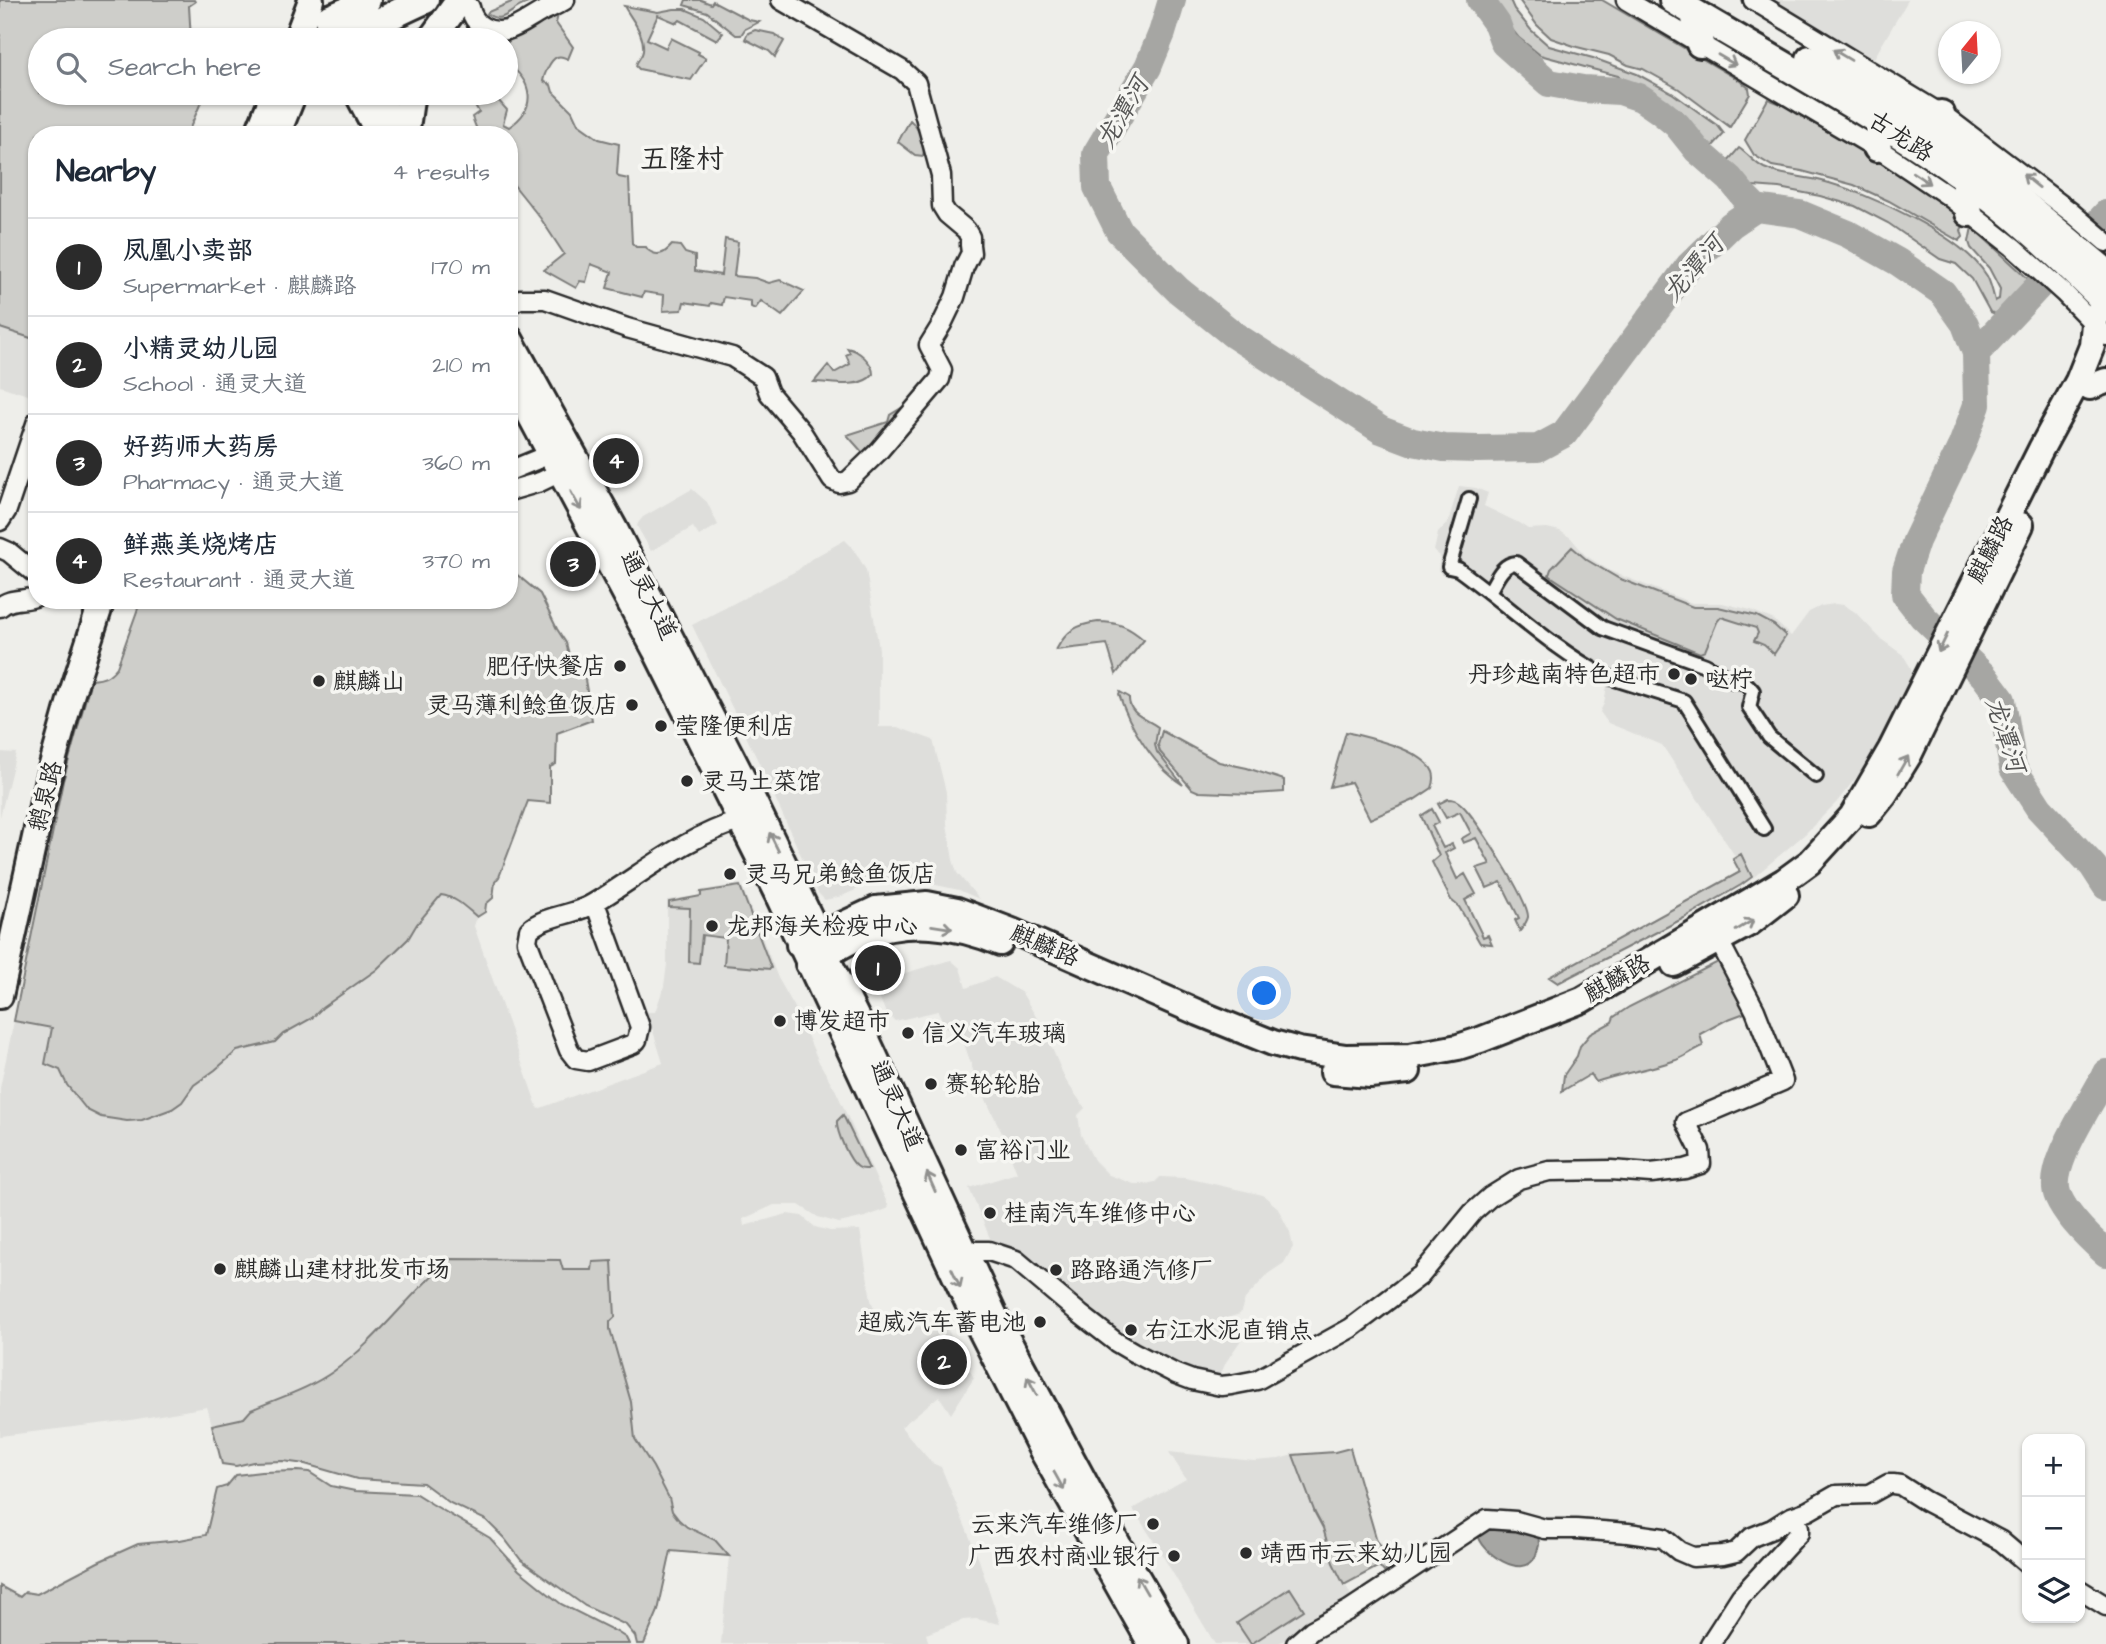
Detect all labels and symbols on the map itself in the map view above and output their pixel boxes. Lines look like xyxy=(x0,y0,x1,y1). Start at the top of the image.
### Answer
north arrow xyxy=(1938,21,2001,84)
one-way arrow xyxy=(1832,47,1852,61)
one-way arrow xyxy=(1716,53,1736,67)
water label: 龙潭河 xyxy=(1088,66,1160,155)
street label: 古龙路 xyxy=(1861,103,1940,171)
district label: 五隆村 xyxy=(640,140,724,179)
one-way arrow xyxy=(1911,171,1930,185)
one-way arrow xyxy=(2022,173,2040,189)
water label: 龙潭河 xyxy=(1655,224,1736,310)
pin: 4 xyxy=(593,435,639,487)
one-way arrow xyxy=(569,491,583,511)
street label: 麒麟路 xyxy=(1959,510,2022,589)
pin: 3 xyxy=(550,538,596,590)
street label: 通灵大道 xyxy=(611,545,685,646)
one-way arrow xyxy=(1936,632,1950,653)
place label: 肥仔快餐店 xyxy=(486,650,606,684)
marker: 肥仔快餐店 xyxy=(612,658,628,674)
place label: 丹珍越南特色超市 xyxy=(1468,658,1660,692)
place label: 哒柠 xyxy=(1705,663,1753,697)
place label: 麒麟山 xyxy=(333,665,405,699)
marker: 丹珍越南特色超市 xyxy=(1666,666,1682,682)
marker: 哒柠 xyxy=(1683,671,1699,687)
marker: 麒麟山 xyxy=(311,673,327,689)
place label: 灵马薄利鲶鱼饭店 xyxy=(426,689,618,723)
water label: 龙潭河 xyxy=(1976,692,2035,781)
marker: 灵马薄利鲶鱼饭店 xyxy=(624,697,640,713)
place label: 莹隆便利店 xyxy=(675,710,795,744)
marker: 莹隆便利店 xyxy=(653,718,669,734)
one-way arrow xyxy=(1897,755,1911,775)
street label: 鹅泉路 xyxy=(21,757,71,835)
place label: 灵马土菜馆 xyxy=(701,765,821,799)
marker: 灵马土菜馆 xyxy=(679,773,695,789)
one-way arrow xyxy=(767,832,780,853)
place label: 灵马兄弟鲶鱼饭店 xyxy=(744,858,936,892)
marker: 灵马兄弟鲶鱼饭店 xyxy=(722,866,738,882)
place label: 龙邦海关检疫中心 xyxy=(726,910,918,944)
street label: 麒麟路 xyxy=(1005,916,1084,976)
marker: 龙邦海关检疫中心 xyxy=(704,918,720,934)
one-way arrow xyxy=(1735,918,1755,932)
one-way arrow xyxy=(930,921,952,934)
pin: 1 xyxy=(855,942,901,994)
street label: 麒麟路 xyxy=(1578,946,1657,1012)
your location xyxy=(1247,976,1281,1010)
place label: 博发超市 xyxy=(794,1005,890,1039)
marker: 博发超市 xyxy=(772,1013,788,1029)
place label: 信义汽车玻璃 xyxy=(922,1017,1066,1051)
marker: 信义汽车玻璃 xyxy=(900,1025,916,1041)
street label: 通灵大道 xyxy=(861,1055,931,1156)
place label: 赛轮轮胎 xyxy=(945,1068,1041,1102)
marker: 赛轮轮胎 xyxy=(923,1076,939,1092)
place label: 富裕门业 xyxy=(975,1134,1071,1168)
marker: 富裕门业 xyxy=(953,1142,969,1158)
one-way arrow xyxy=(924,1172,937,1193)
place label: 桂南汽车维修中心 xyxy=(1004,1197,1196,1231)
marker: 桂南汽车维修中心 xyxy=(982,1205,998,1221)
place label: 麒麟山建材批发市场 xyxy=(234,1253,450,1287)
place label: 路路通汽修厂 xyxy=(1070,1254,1214,1288)
marker: 麒麟山建材批发市场 xyxy=(212,1261,228,1277)
marker: 路路通汽修厂 xyxy=(1048,1262,1064,1278)
one-way arrow xyxy=(950,1267,963,1288)
place label: 超威汽车蓄电池 xyxy=(858,1306,1026,1340)
marker: 超威汽车蓄电池 xyxy=(1032,1314,1048,1330)
place label: 右江水泥直销点 xyxy=(1145,1314,1313,1348)
marker: 右江水泥直销点 xyxy=(1123,1322,1139,1338)
pin: 2 xyxy=(921,1336,967,1388)
one-way arrow xyxy=(1025,1376,1038,1397)
one-way arrow xyxy=(1052,1470,1066,1490)
place label: 云来汽车维修厂 xyxy=(971,1508,1139,1542)
marker: 云来汽车维修厂 xyxy=(1145,1516,1161,1532)
place label: 靖西市云来幼儿园 xyxy=(1260,1537,1452,1571)
place label: 广西农村商业银行 xyxy=(968,1540,1160,1574)
marker: 靖西市云来幼儿园 xyxy=(1238,1545,1254,1561)
marker: 广西农村商业银行 xyxy=(1166,1548,1182,1564)
one-way arrow xyxy=(1134,1576,1148,1596)

